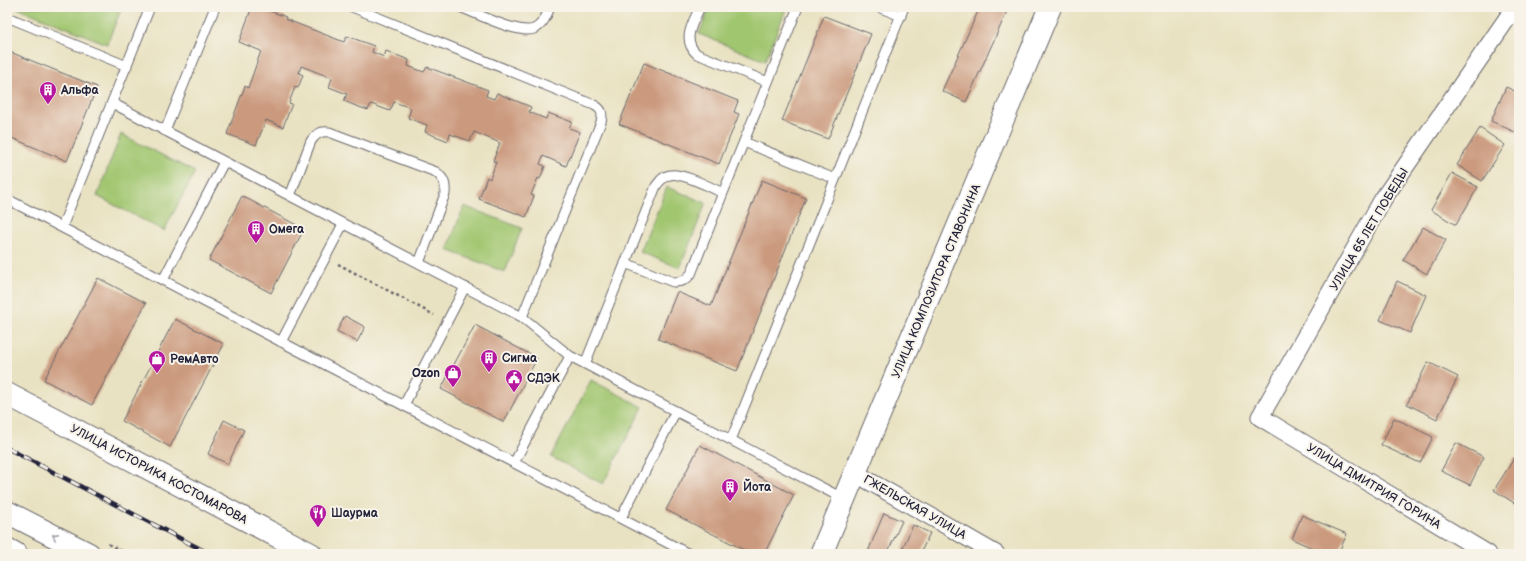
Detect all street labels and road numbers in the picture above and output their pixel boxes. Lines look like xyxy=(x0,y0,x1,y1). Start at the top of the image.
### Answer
street label: УЛИЦА 65 ЛЕТ ПОБЕДЫ xyxy=(1327,165,1412,293)
street label: УЛИЦА КОМПОЗИТОРА СТАВОНИНА xyxy=(889,181,985,381)
street label: УЛИЦА ИСТОРИКА КОСТОМАРОВА xyxy=(68,421,251,528)
street label: УЛИЦА ДМИТРИЯ ГОРИНА xyxy=(1304,440,1444,533)
street label: ГЖЕЛЬСКАЯ УЛИЦА xyxy=(861,472,969,543)

